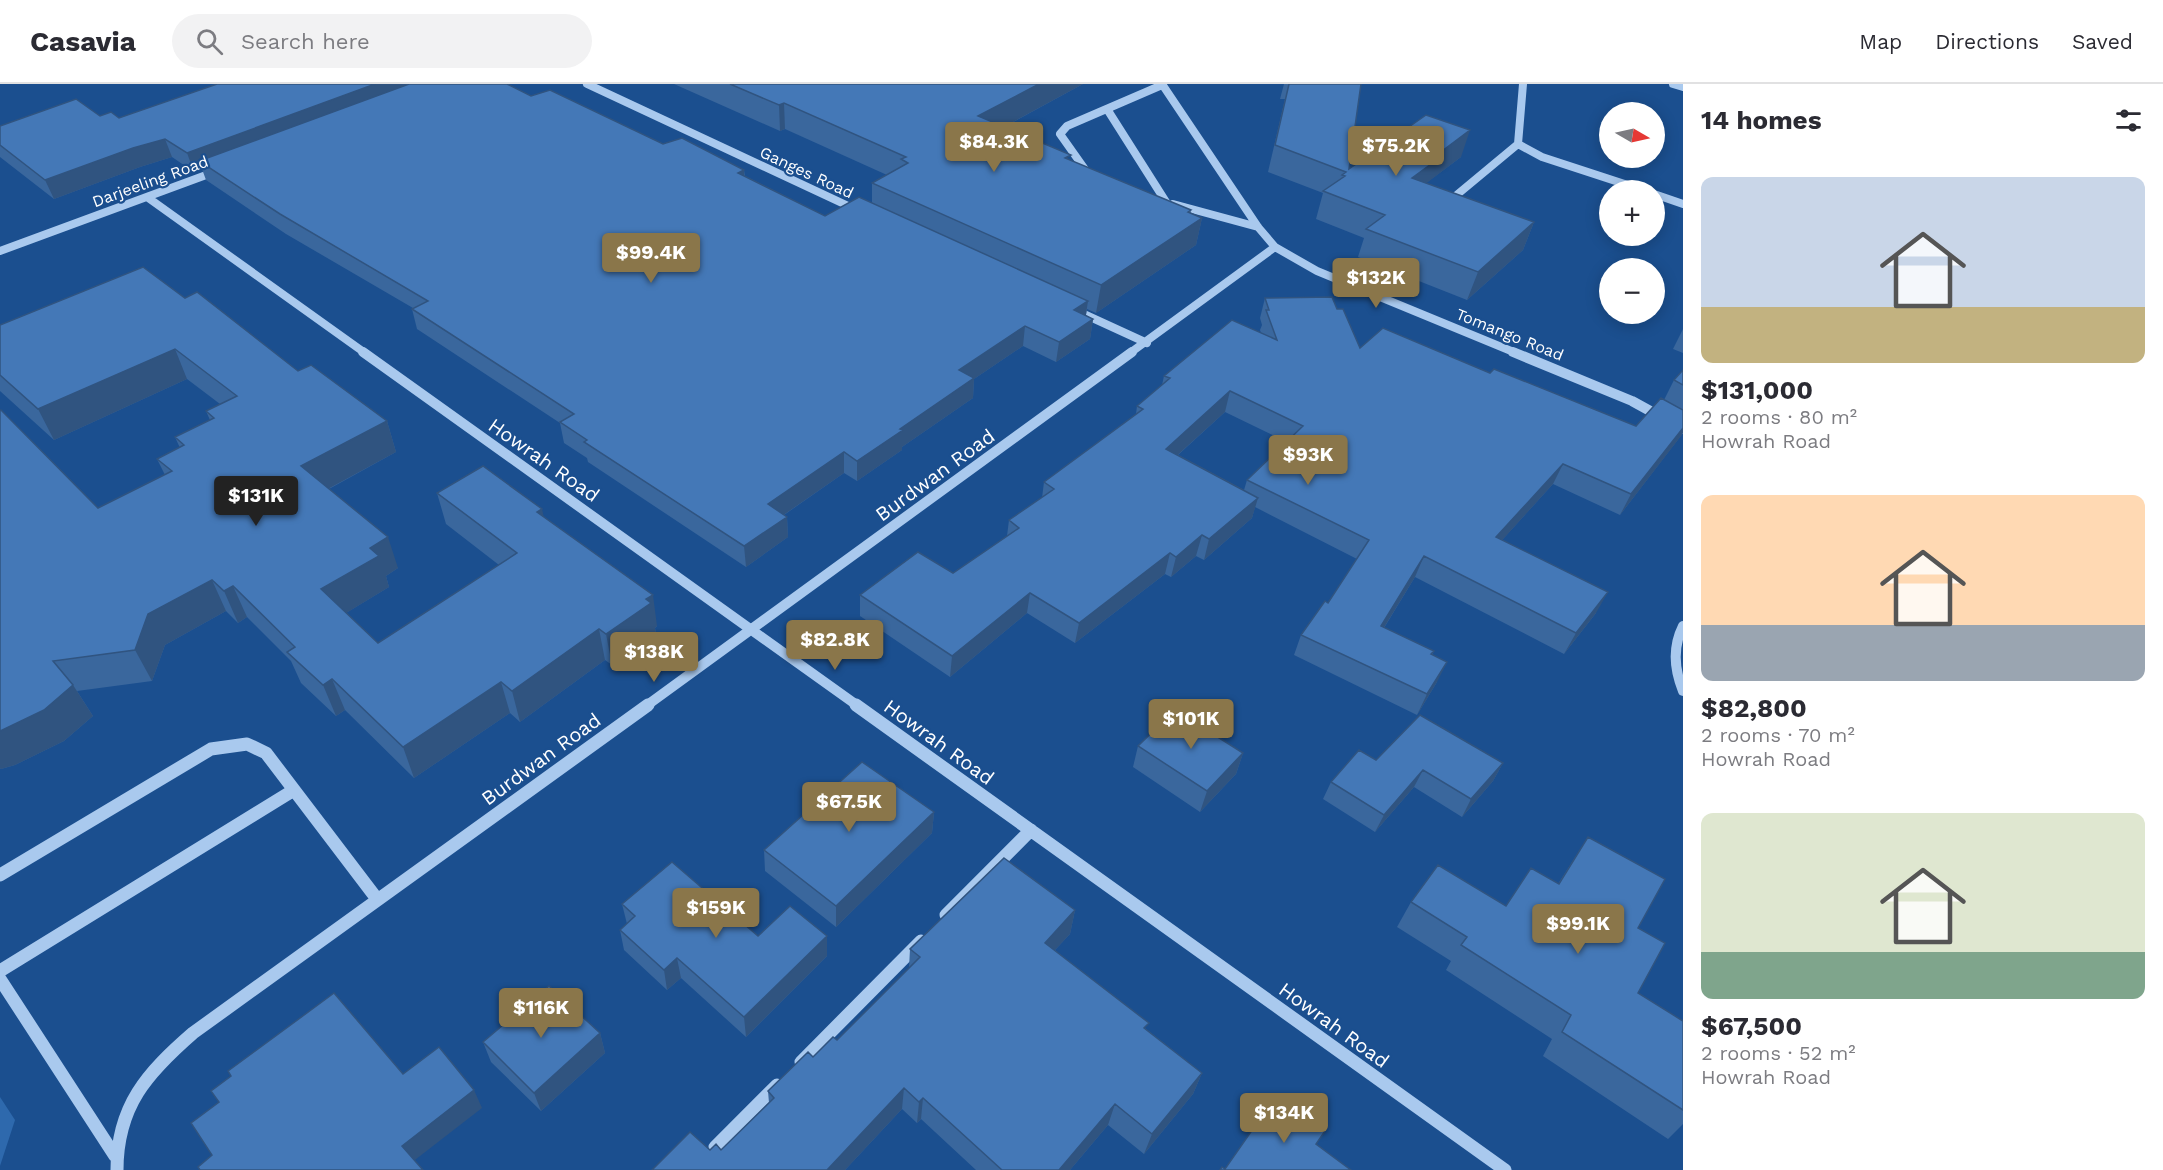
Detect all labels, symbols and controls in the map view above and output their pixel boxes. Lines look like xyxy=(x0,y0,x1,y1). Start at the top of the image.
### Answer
search box xyxy=(172,14,592,68)
text: Casavia xyxy=(30,25,136,58)
icon: search xyxy=(193,25,226,58)
text: Search here xyxy=(241,29,370,54)
text: Map xyxy=(1859,29,1902,54)
text: Directions xyxy=(1935,29,2039,54)
text: Saved xyxy=(2072,29,2133,54)
north arrow xyxy=(1599,102,1665,168)
map controls xyxy=(1599,102,1665,324)
icon: filters xyxy=(2112,104,2145,137)
text: 14 homes xyxy=(1701,105,1822,135)
pin: $84.3K xyxy=(945,122,1043,173)
pin: $75.2K xyxy=(1347,126,1445,177)
text: $84.3K xyxy=(959,129,1029,153)
text: $75.2K xyxy=(1362,133,1430,157)
street label: Ganges Road xyxy=(757,142,857,202)
street label: Darjeeling Road xyxy=(90,152,211,211)
button: + xyxy=(1599,180,1665,246)
icon: home xyxy=(1869,216,1977,324)
pin: $99.4K xyxy=(602,233,700,284)
text: $99.4K xyxy=(616,240,686,264)
pin: $132K xyxy=(1334,258,1418,309)
button: − xyxy=(1599,258,1665,324)
text: $132K xyxy=(1346,265,1406,289)
street label: Tomango Road xyxy=(1453,304,1566,365)
text: $131,000 xyxy=(1701,375,1813,405)
text: 2 rooms · 80 m² xyxy=(1701,405,1857,429)
street label: Howrah Road xyxy=(484,413,604,507)
street label: Burdwan Road xyxy=(871,424,999,526)
text: Howrah Road xyxy=(1701,429,1831,453)
pin: $93K xyxy=(1272,435,1344,486)
text: $93K xyxy=(1283,442,1333,466)
pin: $131K xyxy=(214,476,298,527)
text: $131K xyxy=(228,483,284,507)
icon: home xyxy=(1869,534,1977,642)
pin: $82.8K xyxy=(786,620,884,671)
text: $82.8K xyxy=(800,627,870,651)
pin: $138K xyxy=(612,632,696,683)
text: $138K xyxy=(624,639,684,663)
text: $82,800 xyxy=(1701,693,1807,723)
street label: Howrah Road xyxy=(879,694,999,790)
pin: $101K xyxy=(1149,699,1233,750)
text: $101K xyxy=(1163,706,1219,730)
street label: Burdwan Road xyxy=(477,708,605,810)
text: 2 rooms · 70 m² xyxy=(1701,723,1855,747)
text: Howrah Road xyxy=(1701,747,1831,771)
pin: $67.5K xyxy=(800,782,898,833)
text: $67.5K xyxy=(816,789,882,813)
icon: home xyxy=(1869,852,1977,960)
pin: $159K xyxy=(674,888,758,939)
text: $159K xyxy=(686,895,746,919)
pin: $99.1K xyxy=(1529,904,1627,955)
text: $99.1K xyxy=(1546,911,1610,935)
street label: Howrah Road xyxy=(1274,977,1394,1073)
pin: $116K xyxy=(499,988,583,1039)
text: $116K xyxy=(513,995,569,1019)
text: $67,500 xyxy=(1701,1011,1802,1041)
text: 2 rooms · 52 m² xyxy=(1701,1041,1856,1065)
text: Howrah Road xyxy=(1701,1065,1831,1089)
pin: $134K xyxy=(1242,1093,1326,1144)
text: $134K xyxy=(1254,1100,1314,1124)

